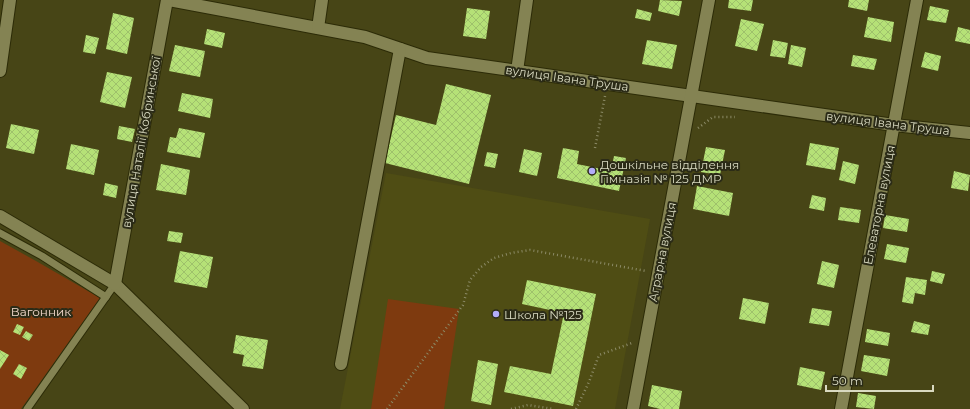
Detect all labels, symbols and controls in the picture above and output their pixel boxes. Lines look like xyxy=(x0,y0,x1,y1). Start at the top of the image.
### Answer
street label: вулиця Наталії Кобринської xyxy=(118,55,164,229)
street label: вулиця Івана Труша xyxy=(504,62,630,94)
street label: вулиця Івана Труша xyxy=(825,108,951,138)
street label: Елеваторна вулиця xyxy=(860,144,898,266)
place label: Дошкільне відділення Гімназія № 125 ДМР xyxy=(600,157,739,186)
marker: Дошкільне відділення Гімназія № 125 ДМР xyxy=(587,166,597,176)
street label: Аграрна вулиця xyxy=(645,201,679,303)
park label: Вагонник xyxy=(11,304,71,319)
place label: Школа №125 xyxy=(504,307,582,322)
marker: Школа №125 xyxy=(491,309,501,319)
scale bar xyxy=(826,367,933,393)
text: 50 m xyxy=(832,373,863,388)

